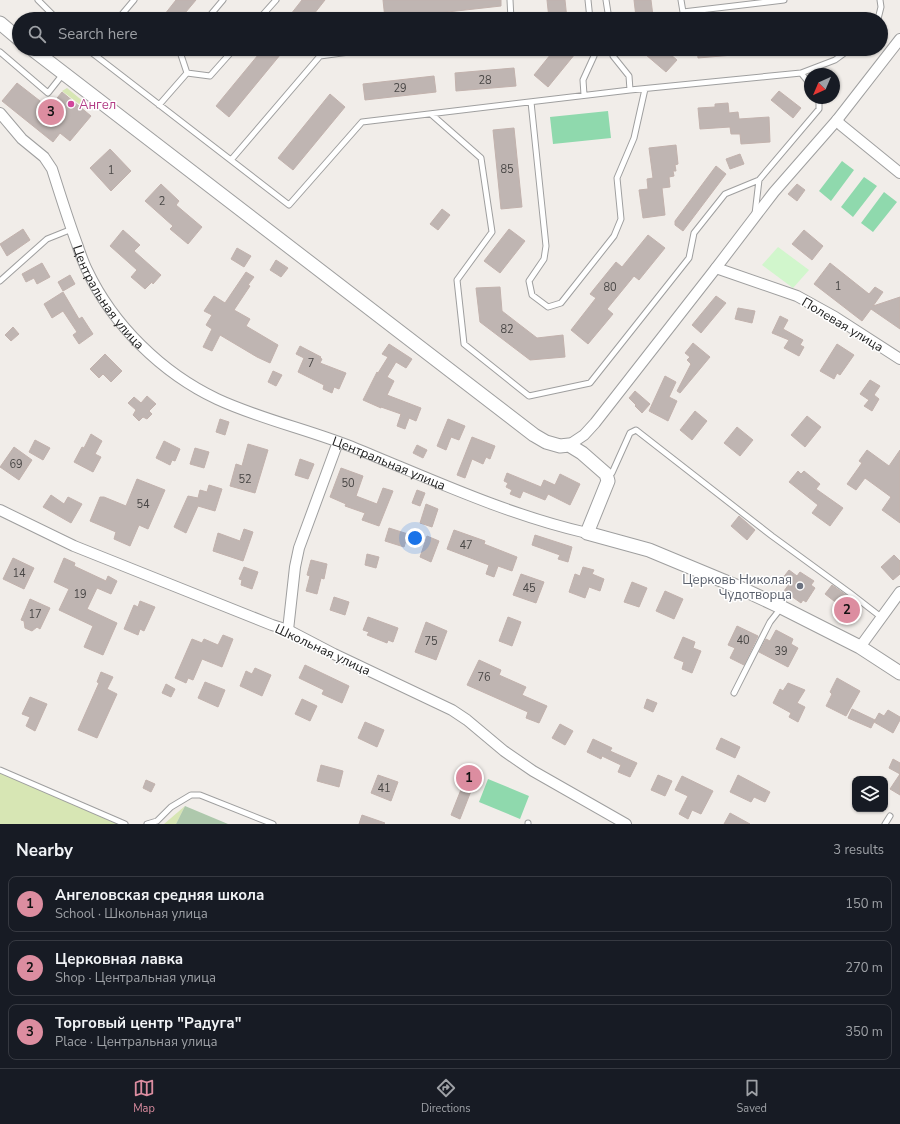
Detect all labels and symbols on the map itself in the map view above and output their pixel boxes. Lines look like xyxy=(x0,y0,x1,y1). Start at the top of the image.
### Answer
north arrow xyxy=(804,68,840,104)
house number: 28 xyxy=(478,73,492,88)
house number: 29 xyxy=(393,81,407,96)
place label: Ангел xyxy=(79,96,116,114)
pin: 3 xyxy=(38,97,64,127)
marker: Ангел xyxy=(66,99,76,109)
house number: 85 xyxy=(500,162,514,177)
house number: 1 xyxy=(108,163,114,178)
house number: 2 xyxy=(159,194,165,209)
street label: Центральная улица xyxy=(68,243,148,354)
house number: 1 xyxy=(835,279,841,294)
house number: 80 xyxy=(603,280,617,295)
street label: Полевая улица xyxy=(798,293,887,356)
house number: 82 xyxy=(500,322,514,337)
house number: 7 xyxy=(308,356,314,371)
street label: Центральная улица xyxy=(330,432,448,495)
house number: 69 xyxy=(9,457,23,472)
house number: 52 xyxy=(238,472,252,487)
house number: 50 xyxy=(341,476,355,491)
house number: 54 xyxy=(136,497,150,512)
your location xyxy=(405,528,425,548)
house number: 47 xyxy=(459,538,473,553)
house number: 14 xyxy=(12,566,26,581)
place label: Церковь Николая Чудотворца xyxy=(682,571,792,604)
house number: 45 xyxy=(522,581,536,596)
marker: Церковь Николая Чудотворца xyxy=(795,581,805,591)
house number: 19 xyxy=(73,587,87,602)
pin: 2 xyxy=(834,595,860,625)
house number: 17 xyxy=(28,607,42,622)
street label: Школьная улица xyxy=(272,620,373,680)
house number: 40 xyxy=(736,633,750,648)
house number: 75 xyxy=(424,634,438,649)
house number: 39 xyxy=(774,644,788,659)
house number: 76 xyxy=(477,670,491,685)
pin: 1 xyxy=(456,763,482,793)
house number: 41 xyxy=(377,781,391,796)

